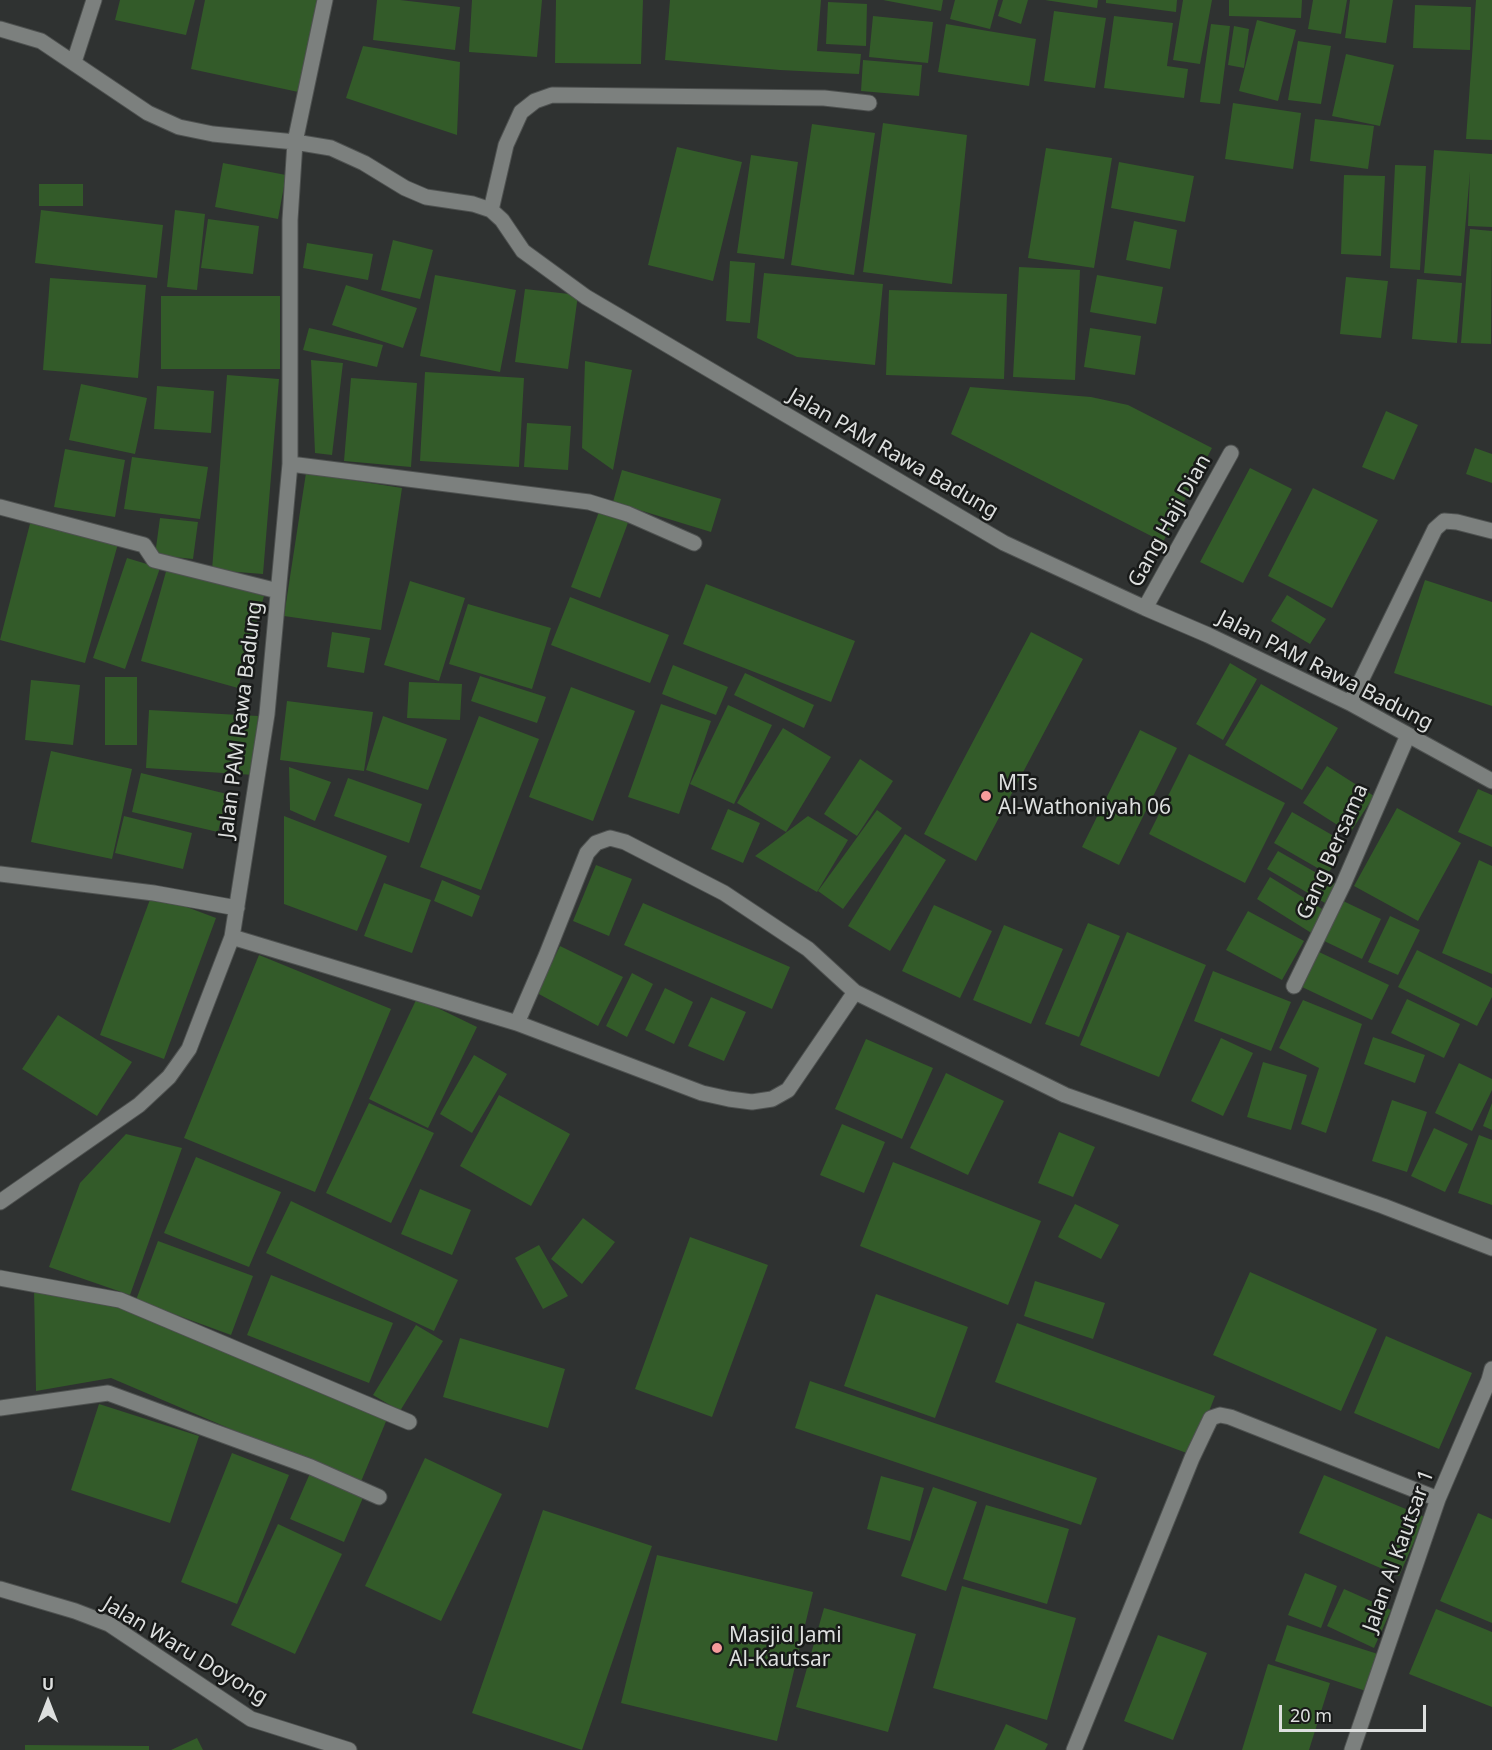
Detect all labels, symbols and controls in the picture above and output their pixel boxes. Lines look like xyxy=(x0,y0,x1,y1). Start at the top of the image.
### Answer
street label: Jalan PAM Rawa Badung xyxy=(783,383,1003,525)
street label: Gang Haji Dian xyxy=(1123,450,1217,592)
street label: Jalan PAM Rawa Badung xyxy=(214,600,268,840)
street label: Jalan PAM Rawa Badung xyxy=(1213,606,1437,736)
place label: MTs Al-Wathoniyah 06 xyxy=(998,771,1171,821)
street label: Gang Bersama xyxy=(1292,780,1374,924)
marker: MTs Al-Wathoniyah 06 xyxy=(979,789,993,803)
street label: Jalan Al Kautsar 1 xyxy=(1358,1466,1440,1636)
street label: Jalan Waru Doyong xyxy=(98,1592,272,1710)
place label: Masjid Jami Al-Kautsar xyxy=(729,1623,842,1673)
marker: Masjid Jami Al-Kautsar xyxy=(710,1641,724,1655)
north arrow xyxy=(18,1672,78,1732)
text: U xyxy=(42,1673,54,1695)
scale bar xyxy=(1282,1693,1429,1731)
text: 20 m xyxy=(1290,1703,1332,1727)

